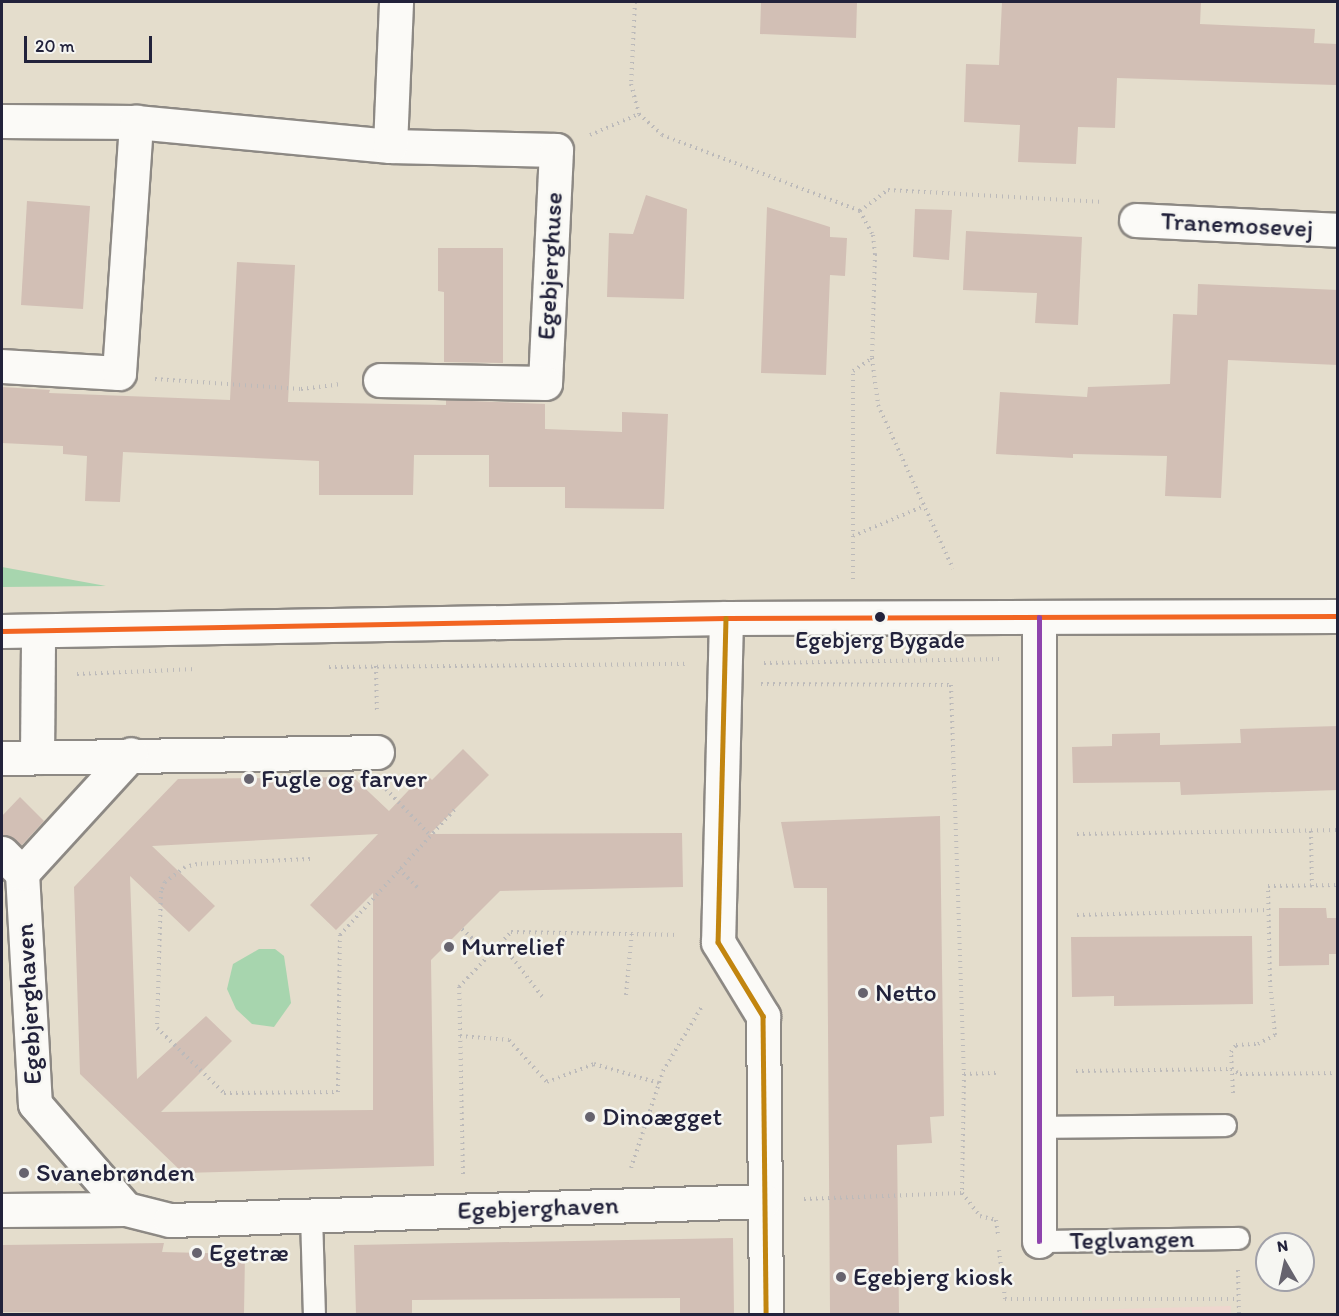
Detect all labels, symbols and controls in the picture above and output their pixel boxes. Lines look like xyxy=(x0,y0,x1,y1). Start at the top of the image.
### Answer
scale bar xyxy=(27,24,154,62)
text: 20 m xyxy=(35,35,75,57)
street label: Egebjerghuse xyxy=(531,191,569,341)
street label: Tranemosevej xyxy=(1160,205,1314,245)
marker: Egebjerg Bygade xyxy=(874,611,886,623)
place label: Egebjerg Bygade xyxy=(795,626,965,654)
place label: Fugle og farver xyxy=(261,763,427,795)
marker: Fugle og farver xyxy=(242,772,256,786)
street label: Egebjerghaven xyxy=(9,923,49,1085)
place label: Murrelief xyxy=(461,931,565,963)
marker: Murrelief xyxy=(442,940,456,954)
place label: Netto xyxy=(875,977,937,1009)
marker: Netto xyxy=(856,986,870,1000)
place label: Dinoægget xyxy=(602,1101,722,1133)
marker: Dinoægget xyxy=(583,1110,597,1124)
place label: Svanebrønden xyxy=(36,1157,195,1189)
marker: Svanebrønden xyxy=(17,1166,31,1180)
street label: Egebjerghaven xyxy=(457,1190,619,1226)
street label: Teglvangen xyxy=(1069,1223,1195,1257)
north arrow xyxy=(1255,1232,1315,1292)
text: N xyxy=(1276,1235,1289,1256)
place label: Egetræ xyxy=(209,1237,289,1269)
marker: Egetræ xyxy=(190,1246,204,1260)
place label: Egebjerg kiosk xyxy=(853,1261,1013,1293)
marker: Egebjerg kiosk xyxy=(834,1270,848,1284)

